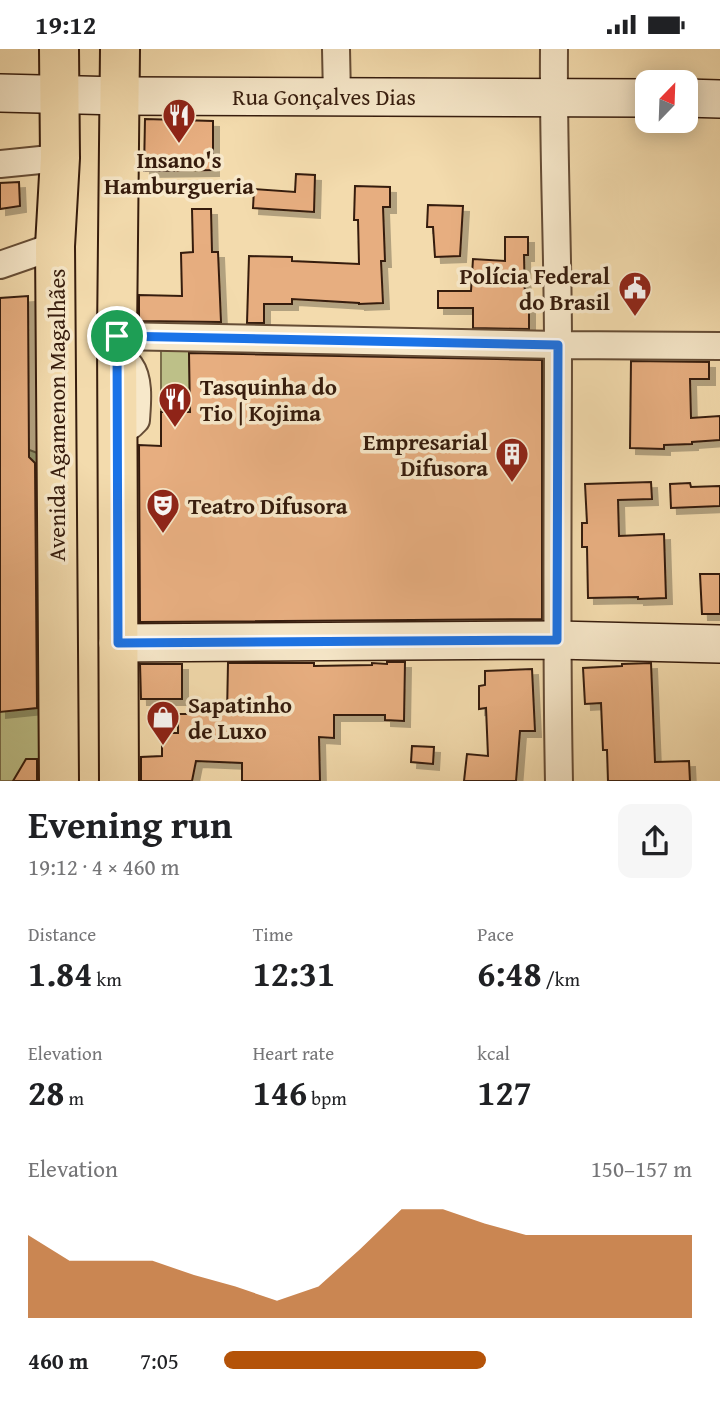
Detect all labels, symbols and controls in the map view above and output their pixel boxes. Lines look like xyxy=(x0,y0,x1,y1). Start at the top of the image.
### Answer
text: 19:12 xyxy=(35,5,96,44)
north arrow xyxy=(635,70,698,133)
map controls xyxy=(635,70,698,133)
street label: Rua Gonçalves Dias xyxy=(232,80,416,113)
restaurant icon: Insano's Hamburgueria xyxy=(160,96,198,145)
place label: Insano's Hamburgueria xyxy=(104,143,254,202)
place label: Polícia Federal do Brasil xyxy=(459,259,610,318)
street label: Avenida Agamenon Magalhães xyxy=(40,269,73,561)
public building icon: Polícia Federal do Brasil xyxy=(616,269,654,318)
pin xyxy=(87,306,147,366)
icon: arrive xyxy=(98,317,136,355)
place label: Tasquinha do Tio | Kojima xyxy=(200,370,337,429)
restaurant icon: Tasquinha do Tio | Kojima xyxy=(156,380,194,429)
place label: Empresarial Difusora xyxy=(363,425,488,484)
building icon: Empresarial Difusora xyxy=(493,435,531,484)
theatre icon: Teatro Difusora xyxy=(144,486,182,535)
place label: Teatro Difusora xyxy=(188,489,348,522)
place label: Sapatinho de Luxo xyxy=(188,688,292,747)
shop icon: Sapatinho de Luxo xyxy=(144,698,182,747)
text: Evening run xyxy=(28,796,232,852)
button: share xyxy=(618,804,692,878)
text: 19:12 · 4 × 460 m xyxy=(28,850,180,883)
text: Distance xyxy=(28,920,96,948)
text: Time xyxy=(253,920,293,948)
text: Pace xyxy=(477,920,514,948)
text: 1.84 xyxy=(28,948,92,999)
text: 12:31 xyxy=(253,948,335,999)
text: 6:48 xyxy=(477,948,542,999)
text: km xyxy=(92,965,122,993)
text: /km xyxy=(542,965,580,993)
text: Elevation xyxy=(28,1039,102,1067)
text: Heart rate xyxy=(253,1039,334,1067)
text: kcal xyxy=(477,1039,510,1067)
text: 28 xyxy=(28,1067,64,1118)
text: 146 xyxy=(253,1067,307,1118)
text: 127 xyxy=(477,1067,532,1118)
text: m xyxy=(64,1084,84,1112)
text: bpm xyxy=(307,1084,347,1112)
text: Elevation xyxy=(28,1152,118,1185)
text: 150–157 m xyxy=(591,1152,692,1185)
text: 460 m xyxy=(28,1344,89,1377)
text: 7:05 xyxy=(140,1344,179,1377)

